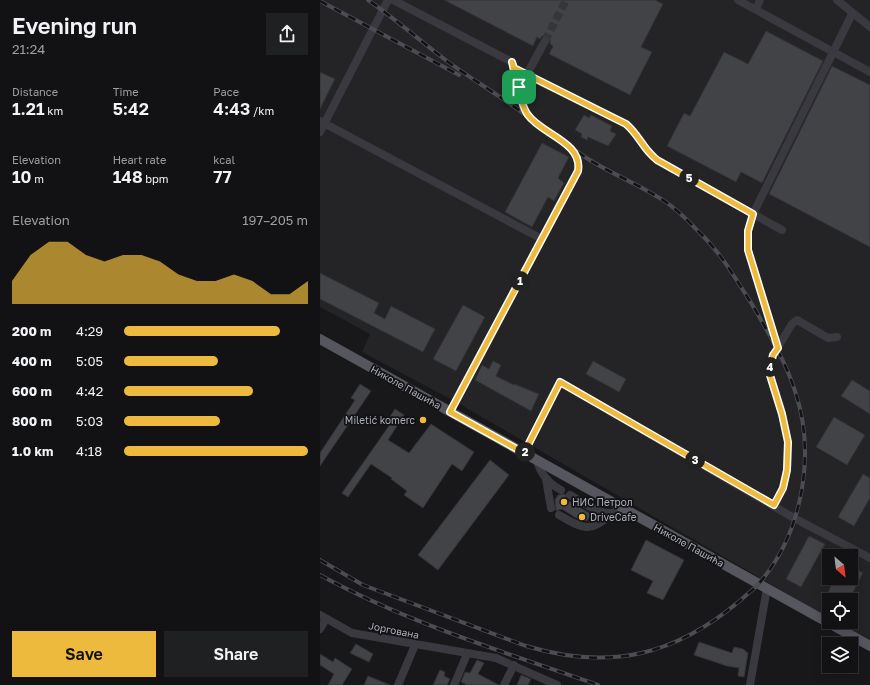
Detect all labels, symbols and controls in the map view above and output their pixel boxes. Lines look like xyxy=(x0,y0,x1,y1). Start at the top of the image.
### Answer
text: Evening run xyxy=(12,12,137,39)
button: share xyxy=(266,13,308,55)
text: 21:24 xyxy=(12,41,45,57)
pin xyxy=(502,70,536,104)
icon: arrive xyxy=(508,76,530,98)
text: Distance xyxy=(12,85,58,98)
text: Time xyxy=(113,85,139,98)
text: Pace xyxy=(213,85,239,98)
text: 1.21 xyxy=(12,98,45,119)
text: 5:42 xyxy=(113,98,149,119)
text: 4:43 xyxy=(213,98,250,119)
text: km xyxy=(45,104,63,117)
text: /km xyxy=(250,104,274,117)
text: Elevation xyxy=(12,153,61,166)
text: Heart rate xyxy=(113,153,166,166)
text: kcal xyxy=(213,153,235,166)
text: 10 xyxy=(12,166,31,187)
text: 148 xyxy=(113,166,143,187)
text: 77 xyxy=(213,166,232,187)
pin: 5 xyxy=(679,168,699,188)
text: 5 xyxy=(686,171,692,184)
text: m xyxy=(31,172,44,185)
text: bpm xyxy=(143,172,169,185)
text: Elevation xyxy=(12,212,70,228)
text: 197–205 m xyxy=(242,212,308,228)
pin: 1 xyxy=(510,271,530,291)
text: 1 xyxy=(517,274,523,287)
text: 200 m xyxy=(12,323,51,339)
text: 4:29 xyxy=(76,323,103,339)
text: 400 m xyxy=(12,353,52,369)
text: 5:05 xyxy=(76,353,103,369)
pin: 4 xyxy=(760,357,780,377)
text: 4 xyxy=(767,360,773,373)
street label: Николе Пашића xyxy=(369,363,443,411)
text: 600 m xyxy=(12,383,52,399)
text: 4:42 xyxy=(76,383,103,399)
text: 800 m xyxy=(12,413,52,429)
text: 5:03 xyxy=(76,413,103,429)
place label: Miletić komerc xyxy=(345,414,416,426)
marker: Miletić komerc xyxy=(418,415,428,425)
pin: 2 xyxy=(515,442,535,462)
text: 1.0 km xyxy=(12,443,53,459)
text: 4:18 xyxy=(76,443,102,459)
text: 2 xyxy=(522,445,528,458)
pin: 3 xyxy=(685,450,705,470)
text: 3 xyxy=(692,453,698,466)
place label: НИС Петрол xyxy=(572,496,633,508)
marker: НИС Петрол xyxy=(559,497,569,507)
place label: DriveCafe xyxy=(590,511,637,523)
marker: DriveCafe xyxy=(577,512,587,522)
street label: Николе Пашића xyxy=(652,521,726,569)
north arrow xyxy=(822,549,858,585)
map controls xyxy=(822,549,858,673)
button: locate xyxy=(822,593,858,629)
street label: Јоргована xyxy=(368,619,420,641)
button: Save xyxy=(12,631,156,677)
button: Share xyxy=(164,631,308,677)
button: layers xyxy=(822,637,858,673)

